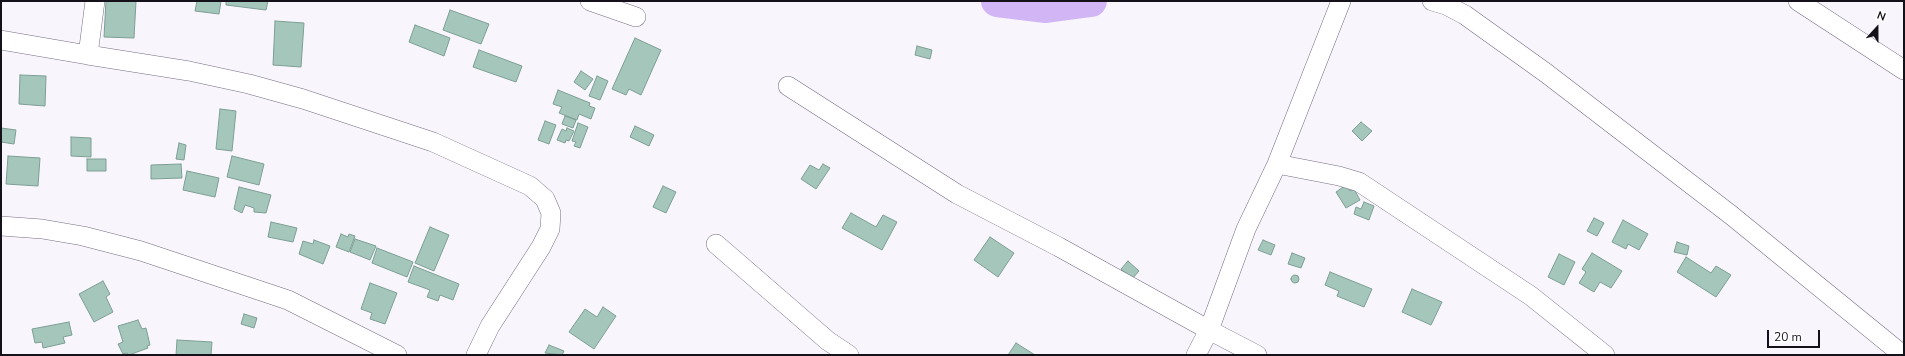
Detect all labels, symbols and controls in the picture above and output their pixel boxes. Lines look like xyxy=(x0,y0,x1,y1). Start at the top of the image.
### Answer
north arrow xyxy=(1857,8,1897,48)
text: N xyxy=(1875,8,1888,25)
scale bar xyxy=(1769,322,1822,348)
text: 20 m xyxy=(1774,329,1802,345)

